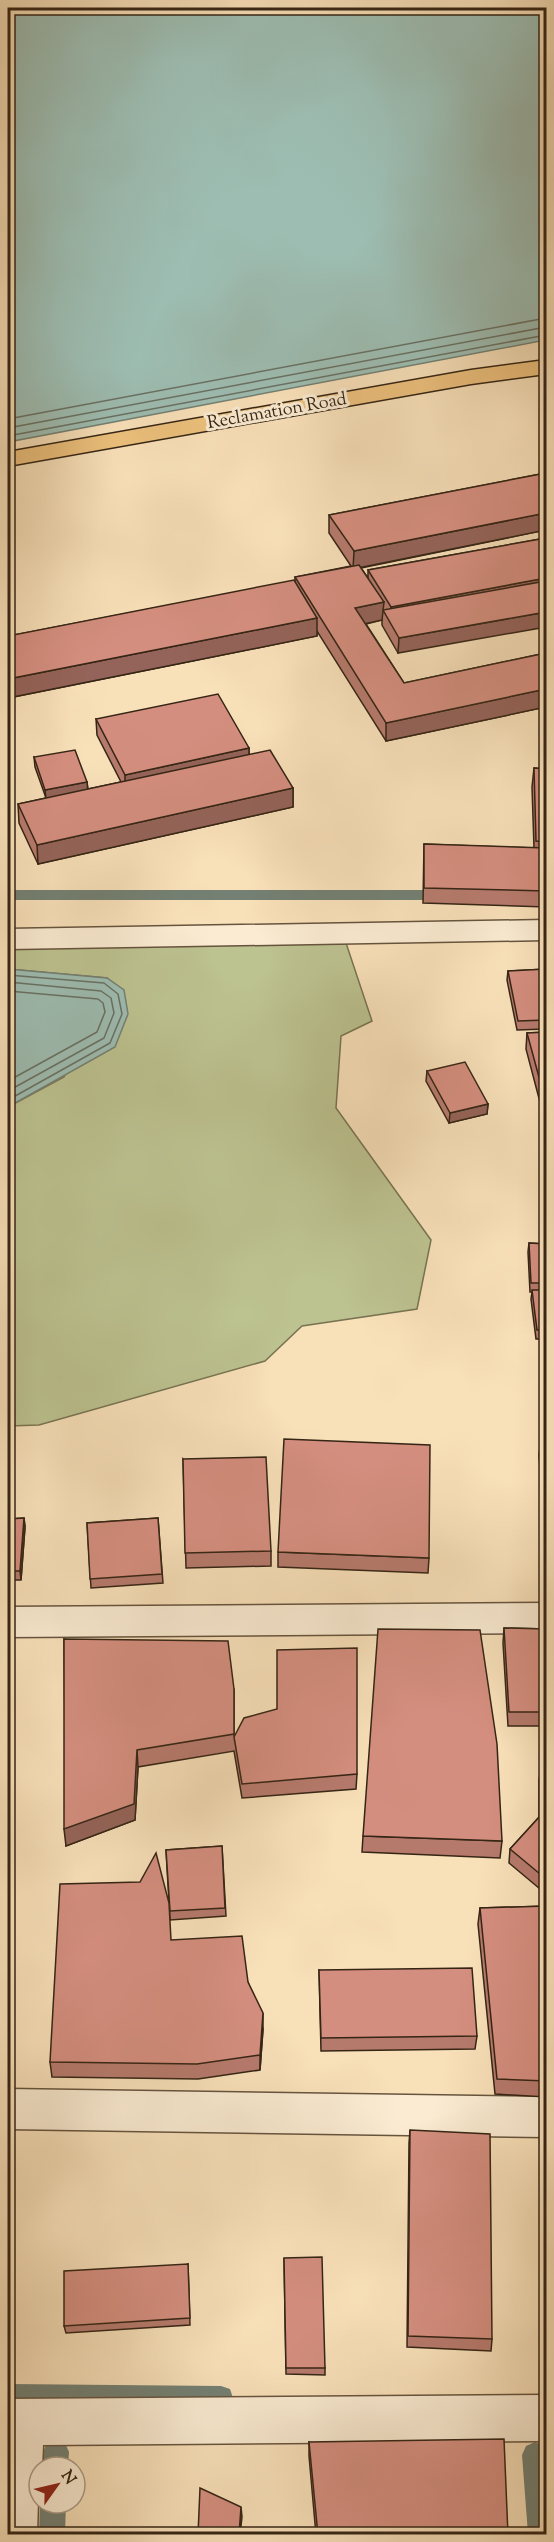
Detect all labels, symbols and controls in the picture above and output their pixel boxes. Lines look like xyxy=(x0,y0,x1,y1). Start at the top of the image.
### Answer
street label: Reclamation Road xyxy=(205,387,349,437)
north arrow xyxy=(27,2455,87,2515)
text: N xyxy=(54,2466,81,2490)

